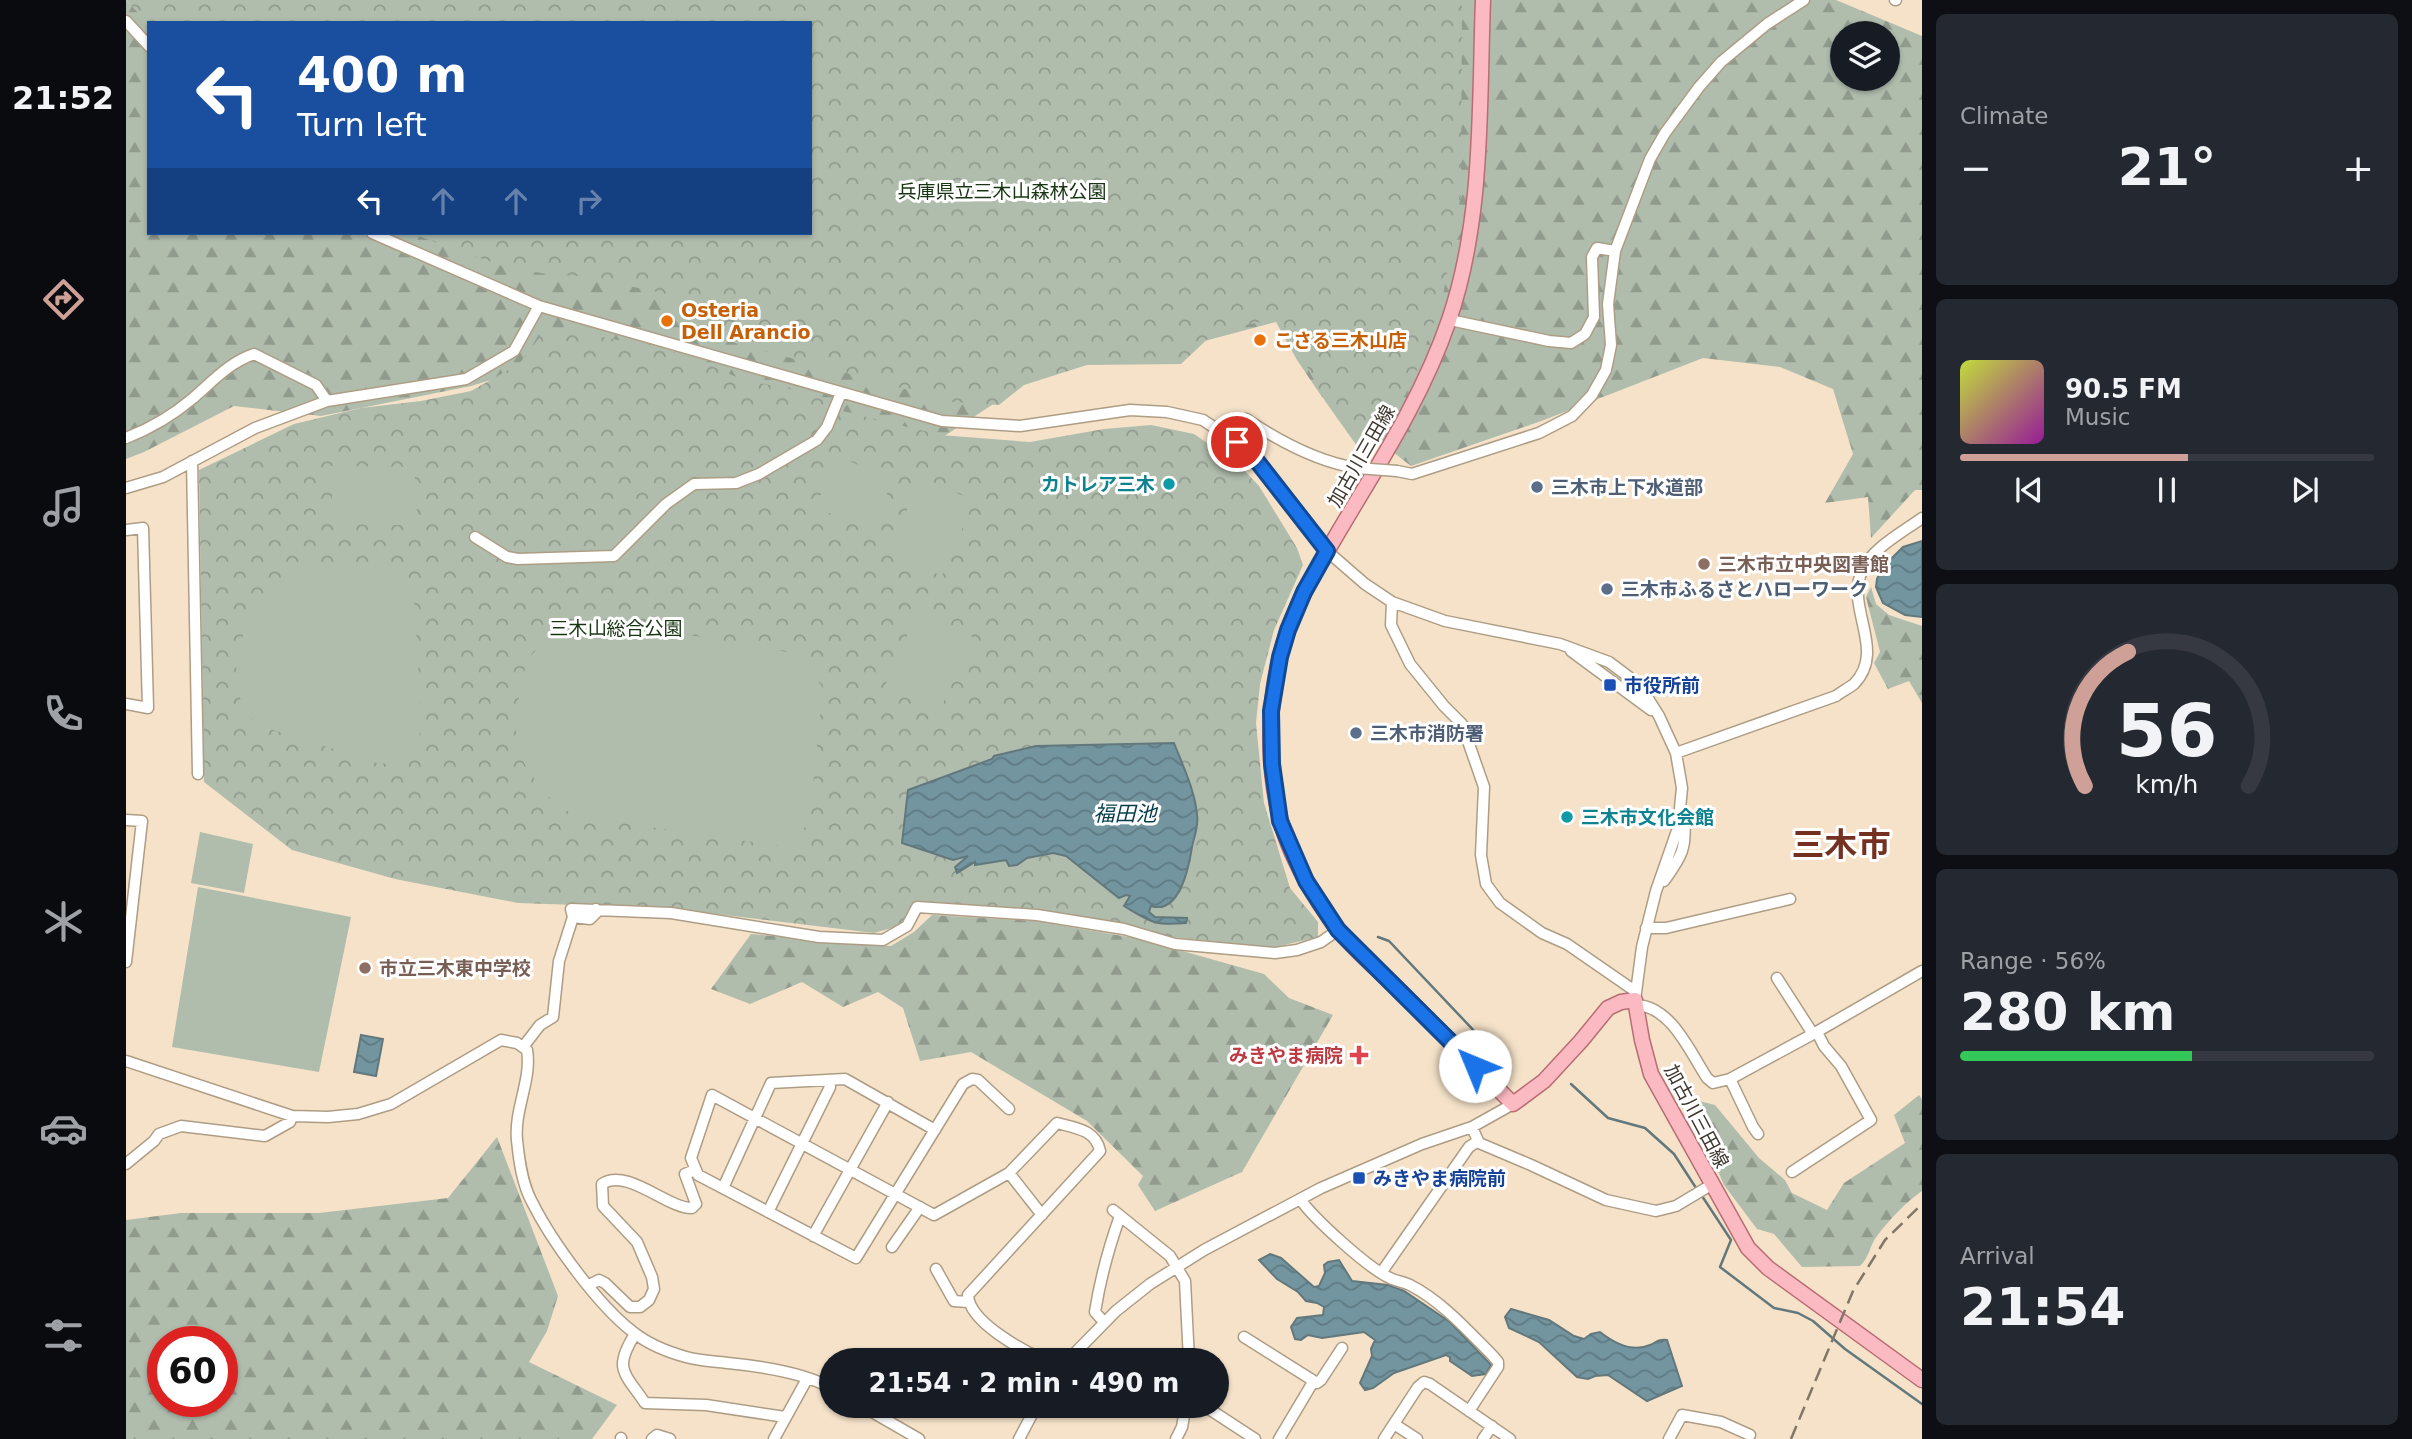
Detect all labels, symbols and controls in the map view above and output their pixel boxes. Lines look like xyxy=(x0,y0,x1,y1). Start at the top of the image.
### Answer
map controls xyxy=(1830,21,1900,91)
button: layers xyxy=(1830,21,1900,91)
text: 400 m xyxy=(297,47,467,104)
icon: left xyxy=(182,49,273,140)
text: 21:52 xyxy=(12,79,114,117)
text: Climate xyxy=(1960,103,2049,129)
text: Turn left xyxy=(297,106,427,144)
text: 21° xyxy=(2118,137,2216,197)
text: − xyxy=(1960,146,1992,190)
text: + xyxy=(2342,146,2374,190)
park label: 兵庫県立三木山森林公園 xyxy=(897,180,1107,202)
icon: left xyxy=(351,182,389,220)
icon: ahead xyxy=(424,182,462,220)
icon: ahead xyxy=(497,182,535,220)
icon: right xyxy=(570,182,608,220)
icon: directions xyxy=(39,275,88,324)
place label: Osteria Dell Arancio xyxy=(681,299,811,343)
marker: Osteria Dell Arancio xyxy=(659,313,675,329)
place label: こさる三木山店 xyxy=(1274,329,1407,351)
marker: こさる三木山店 xyxy=(1252,332,1268,348)
text: 90.5 FM xyxy=(2065,374,2182,404)
street label: 加古川三田線 xyxy=(1323,401,1399,511)
text: Music xyxy=(2065,404,2130,430)
pin xyxy=(1207,412,1267,472)
icon: arrive xyxy=(1218,423,1256,461)
icon: previous xyxy=(2010,471,2048,509)
icon: pause xyxy=(2148,471,2186,509)
icon: next xyxy=(2286,471,2324,509)
place label: カトレア三木 xyxy=(1041,473,1155,495)
marker: カトレア三木 xyxy=(1161,476,1177,492)
place label: 三木市上下水道部 xyxy=(1551,476,1703,498)
marker: 三木市上下水道部 xyxy=(1529,479,1545,495)
icon: music xyxy=(39,482,88,531)
place label: 三木市立中央図書館 xyxy=(1718,553,1889,575)
marker: 三木市立中央図書館 xyxy=(1696,556,1712,572)
place label: 三木市ふるさとハローワーク xyxy=(1621,578,1868,600)
marker: 三木市ふるさとハローワーク xyxy=(1599,581,1615,597)
park label: 三木山総合公園 xyxy=(549,617,683,639)
place label: 市役所前 xyxy=(1624,674,1700,696)
marker: 市役所前 xyxy=(1602,677,1618,693)
text: 56 xyxy=(2116,688,2218,773)
icon: phone xyxy=(39,689,88,738)
place label: 三木市消防署 xyxy=(1370,722,1484,744)
marker: 三木市消防署 xyxy=(1348,725,1364,741)
text: km/h xyxy=(2135,769,2199,798)
water label: 福田池 xyxy=(1094,802,1158,826)
place label: 三木市文化会館 xyxy=(1581,806,1714,828)
marker: 三木市文化会館 xyxy=(1559,809,1575,825)
district label: 三木市 xyxy=(1792,825,1891,864)
icon: climate xyxy=(39,897,88,946)
text: Range · 56% xyxy=(1960,948,2106,974)
place label: 市立三木東中学校 xyxy=(379,957,531,979)
marker: 市立三木東中学校 xyxy=(357,960,373,976)
text: 280 km xyxy=(1960,982,2175,1042)
position arrow xyxy=(1438,1029,1512,1103)
place label: みきやま病院 xyxy=(1229,1044,1343,1066)
marker: みきやま病院 xyxy=(1349,1045,1369,1065)
street label: 加古川三田線 xyxy=(1661,1061,1733,1171)
icon: car xyxy=(39,1104,88,1153)
place label: みきやま病院前 xyxy=(1373,1167,1506,1189)
marker: みきやま病院前 xyxy=(1351,1170,1367,1186)
text: Arrival xyxy=(1960,1243,2035,1269)
text: 21:54 xyxy=(1960,1277,2126,1337)
icon: filters xyxy=(39,1311,88,1360)
speed limit sign: 60 xyxy=(147,1326,238,1417)
text: 21:54 · 2 min · 490 m xyxy=(869,1368,1179,1398)

